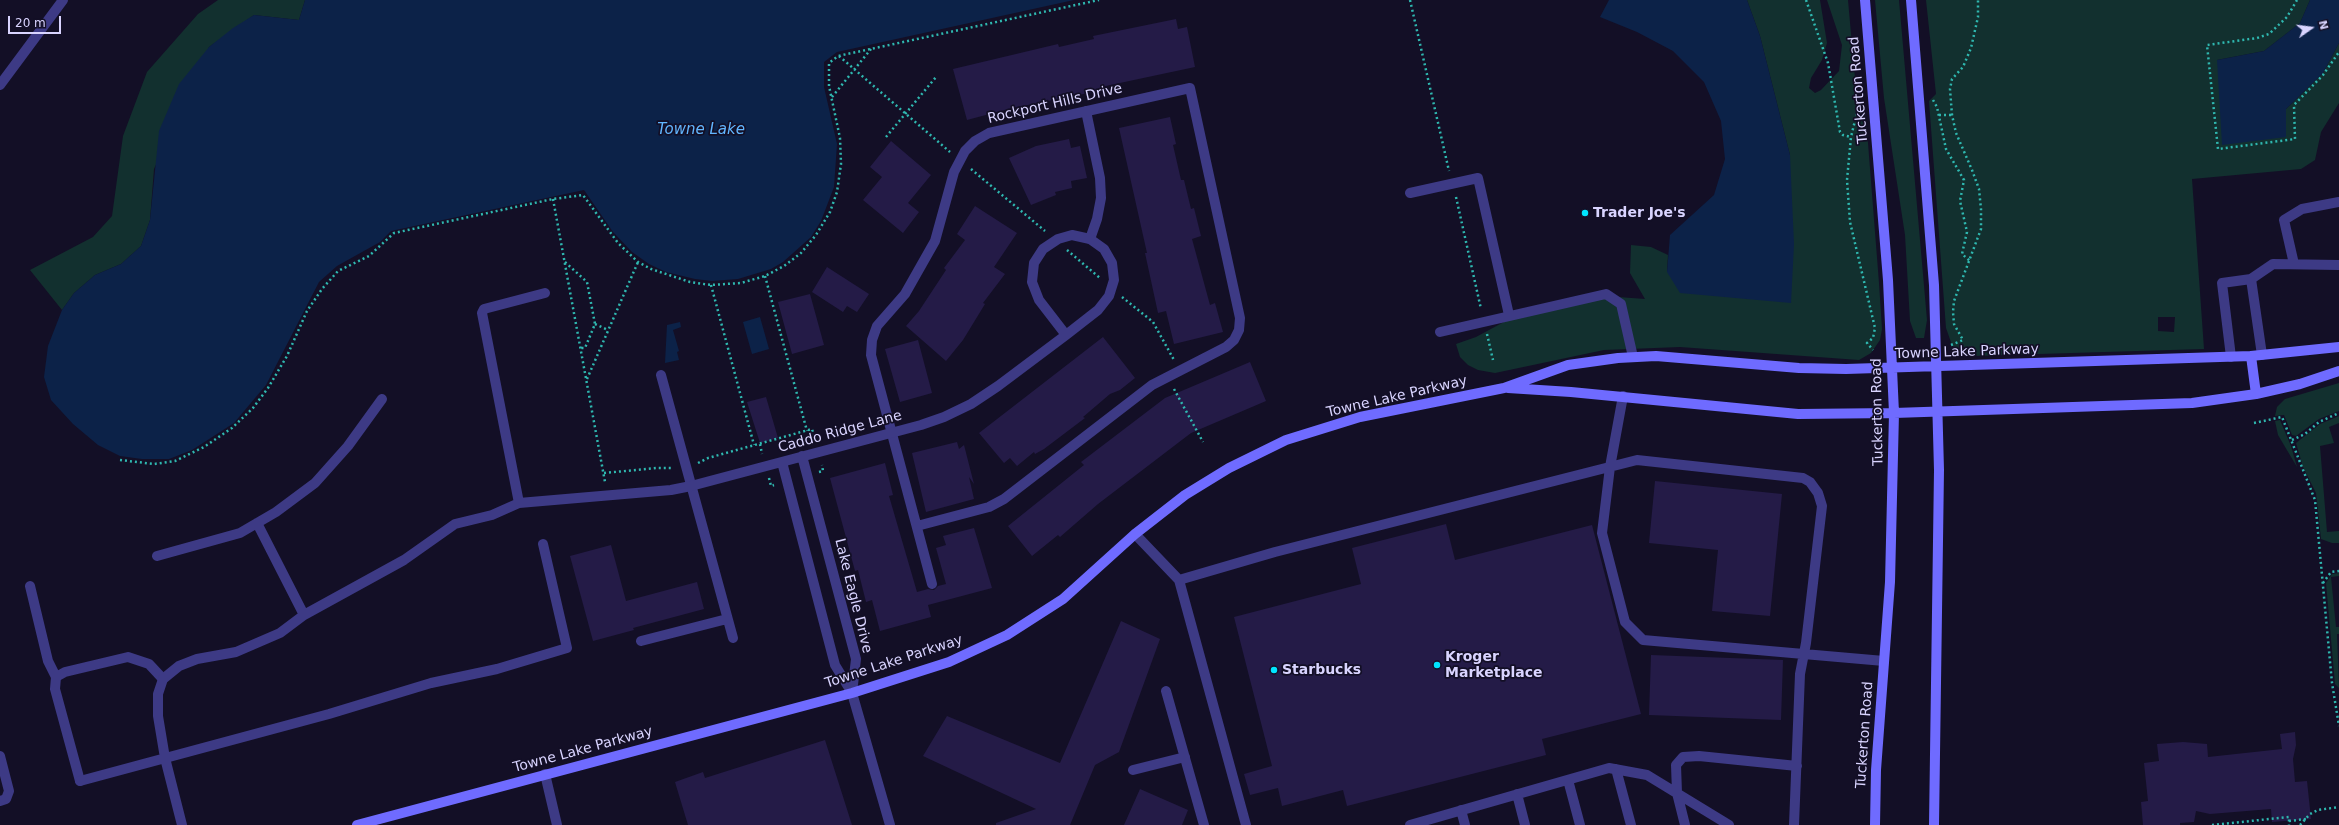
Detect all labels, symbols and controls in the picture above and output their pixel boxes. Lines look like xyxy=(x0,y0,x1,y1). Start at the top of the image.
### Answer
scale bar xyxy=(10,8,63,34)
north arrow xyxy=(2291,8,2331,48)
text: 20 m xyxy=(15,16,46,30)
text: N xyxy=(2316,19,2331,31)
street label: Tuckerton Road xyxy=(1846,36,1872,144)
street label: Rockport Hills Drive xyxy=(986,80,1124,128)
water label: Towne Lake xyxy=(657,121,745,139)
place label: Trader Joe's xyxy=(1593,205,1686,221)
marker: Trader Joe's xyxy=(1580,208,1590,218)
street label: Towne Lake Parkway xyxy=(1895,341,2039,363)
street label: Tuckerton Road xyxy=(1869,358,1887,466)
street label: Towne Lake Parkway xyxy=(1325,373,1469,421)
street label: Caddo Ridge Lane xyxy=(776,407,904,457)
street label: Lake Eagle Drive xyxy=(831,537,875,655)
street label: Towne Lake Parkway xyxy=(823,632,965,692)
place label: Kroger Marketplace xyxy=(1445,649,1542,682)
marker: Kroger Marketplace xyxy=(1432,660,1442,670)
place label: Starbucks xyxy=(1282,662,1361,678)
marker: Starbucks xyxy=(1269,665,1279,675)
street label: Tuckerton Road xyxy=(1853,681,1877,789)
street label: Towne Lake Parkway xyxy=(511,723,655,777)

